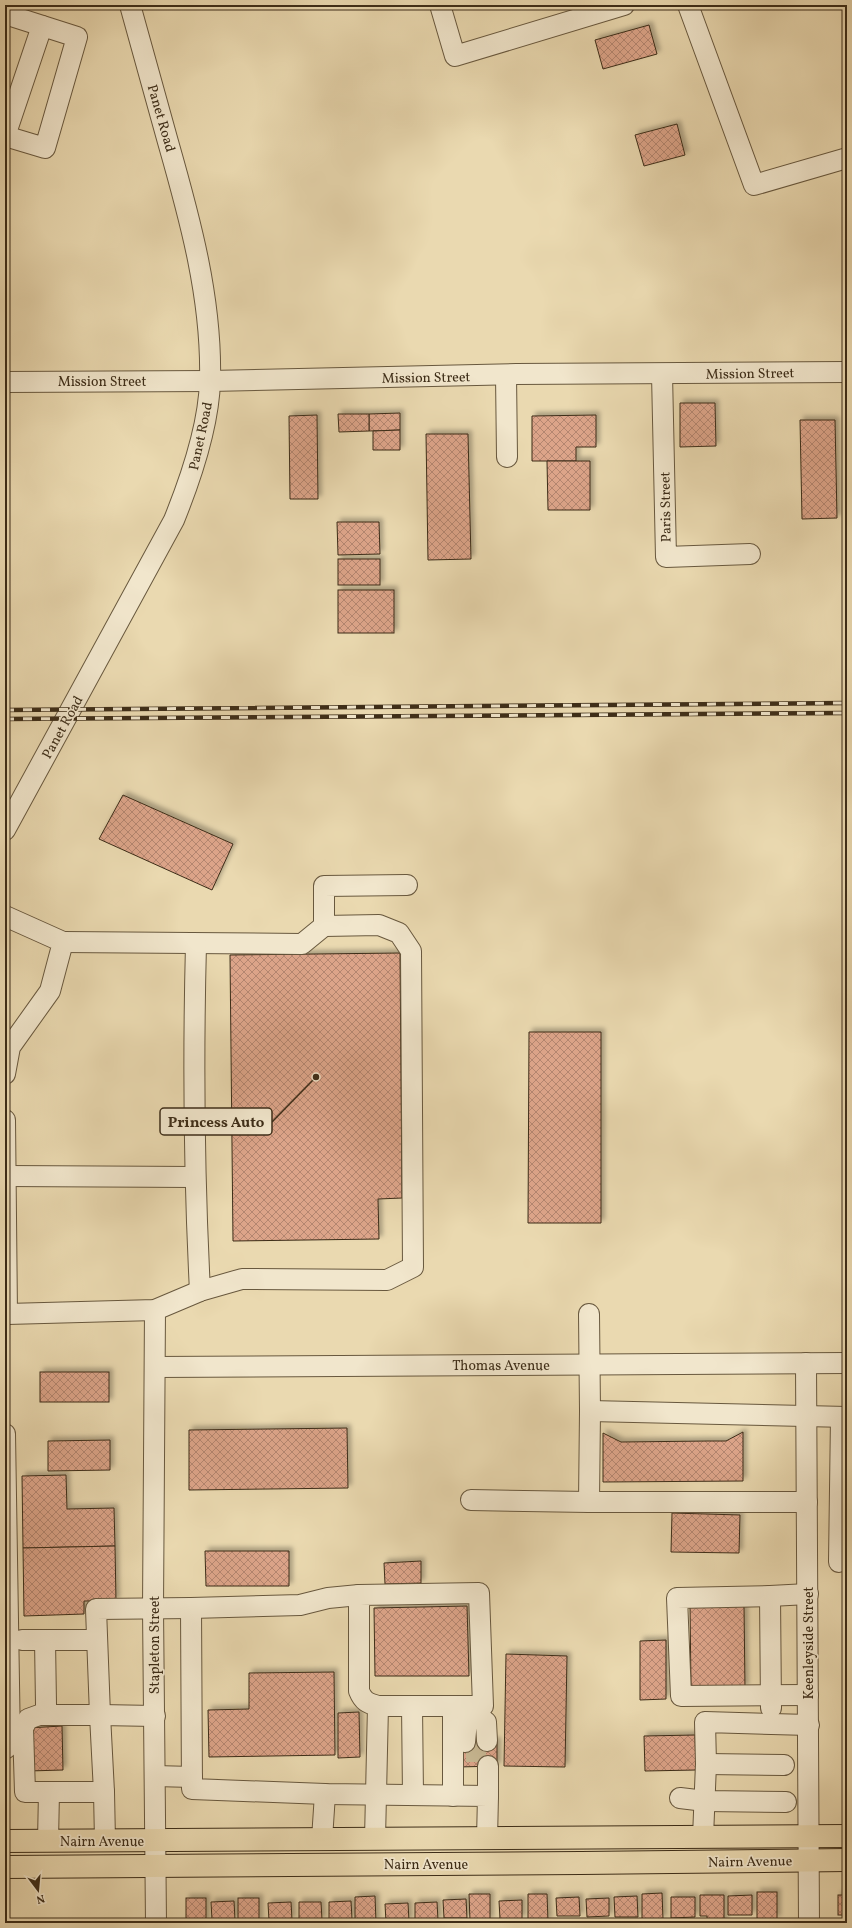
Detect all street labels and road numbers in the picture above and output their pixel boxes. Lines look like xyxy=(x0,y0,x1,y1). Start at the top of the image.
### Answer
street label: Panet Road xyxy=(142,82,179,154)
street label: Mission Street xyxy=(705,364,795,385)
street label: Mission Street xyxy=(381,368,471,389)
street label: Mission Street xyxy=(58,373,146,392)
street label: Panet Road xyxy=(185,400,218,472)
street label: Paris Street xyxy=(656,471,677,542)
street label: Panet Road xyxy=(38,693,88,763)
street label: Thomas Avenue xyxy=(452,1357,550,1376)
street label: Keenleyside Street xyxy=(800,1586,819,1700)
street label: Stapleton Street xyxy=(146,1596,165,1694)
street label: Nairn Avenue xyxy=(60,1833,145,1852)
street label: Nairn Avenue xyxy=(708,1852,793,1873)
street label: Nairn Avenue xyxy=(384,1856,469,1875)

